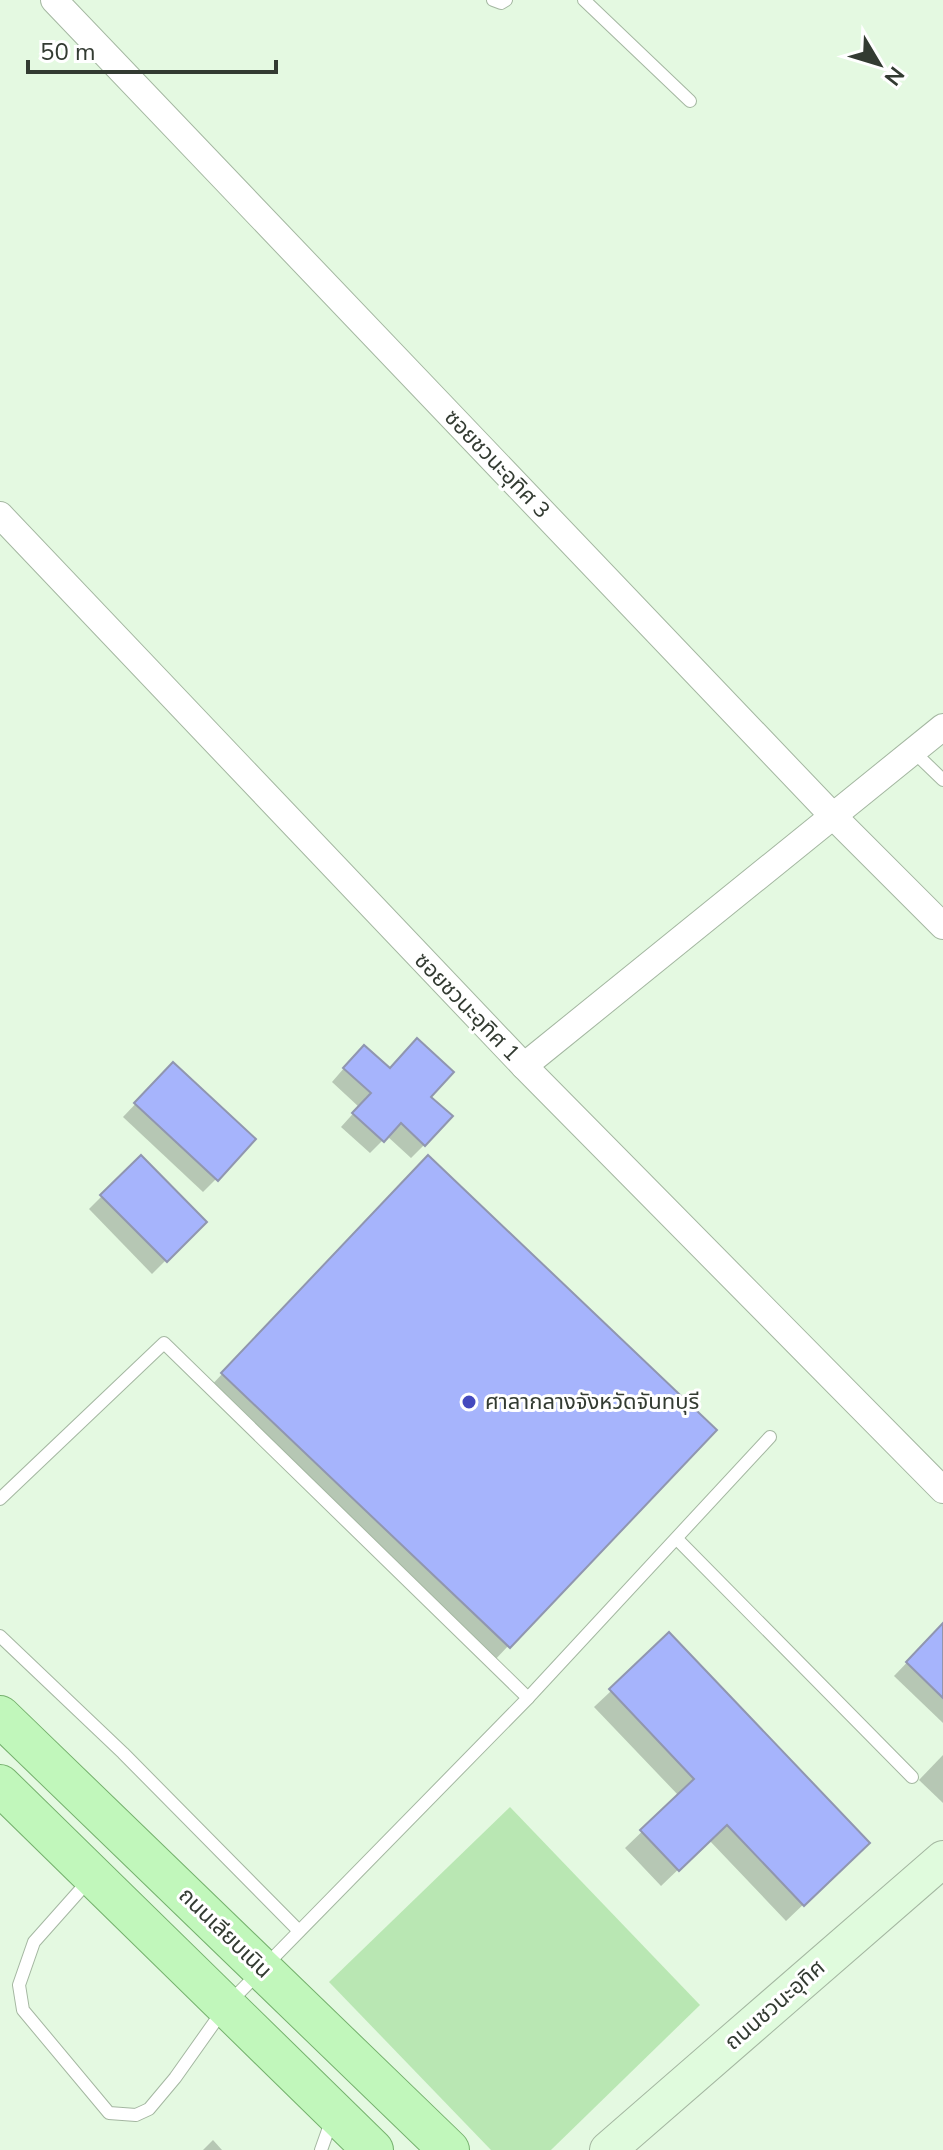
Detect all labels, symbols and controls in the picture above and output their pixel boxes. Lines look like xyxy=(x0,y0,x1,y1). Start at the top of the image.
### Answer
scale bar xyxy=(28,24,276,74)
north arrow xyxy=(839,24,919,104)
text: 50 m xyxy=(40,36,96,68)
text: N xyxy=(877,60,911,91)
street label: ซอยชวนะอุทิศ 3 xyxy=(437,403,557,525)
street label: ซอยชวนะอุทิศ 1 xyxy=(407,946,527,1068)
place label: ศาลากลางจังหวัดจันทบุรี xyxy=(485,1387,699,1417)
marker: ศาลากลางจังหวัดจันทบุรี xyxy=(460,1393,478,1411)
street label: ถนนเลียบเนิน xyxy=(172,1881,278,1985)
street label: ถนนชวนะอุทิศ xyxy=(718,1953,832,2057)

